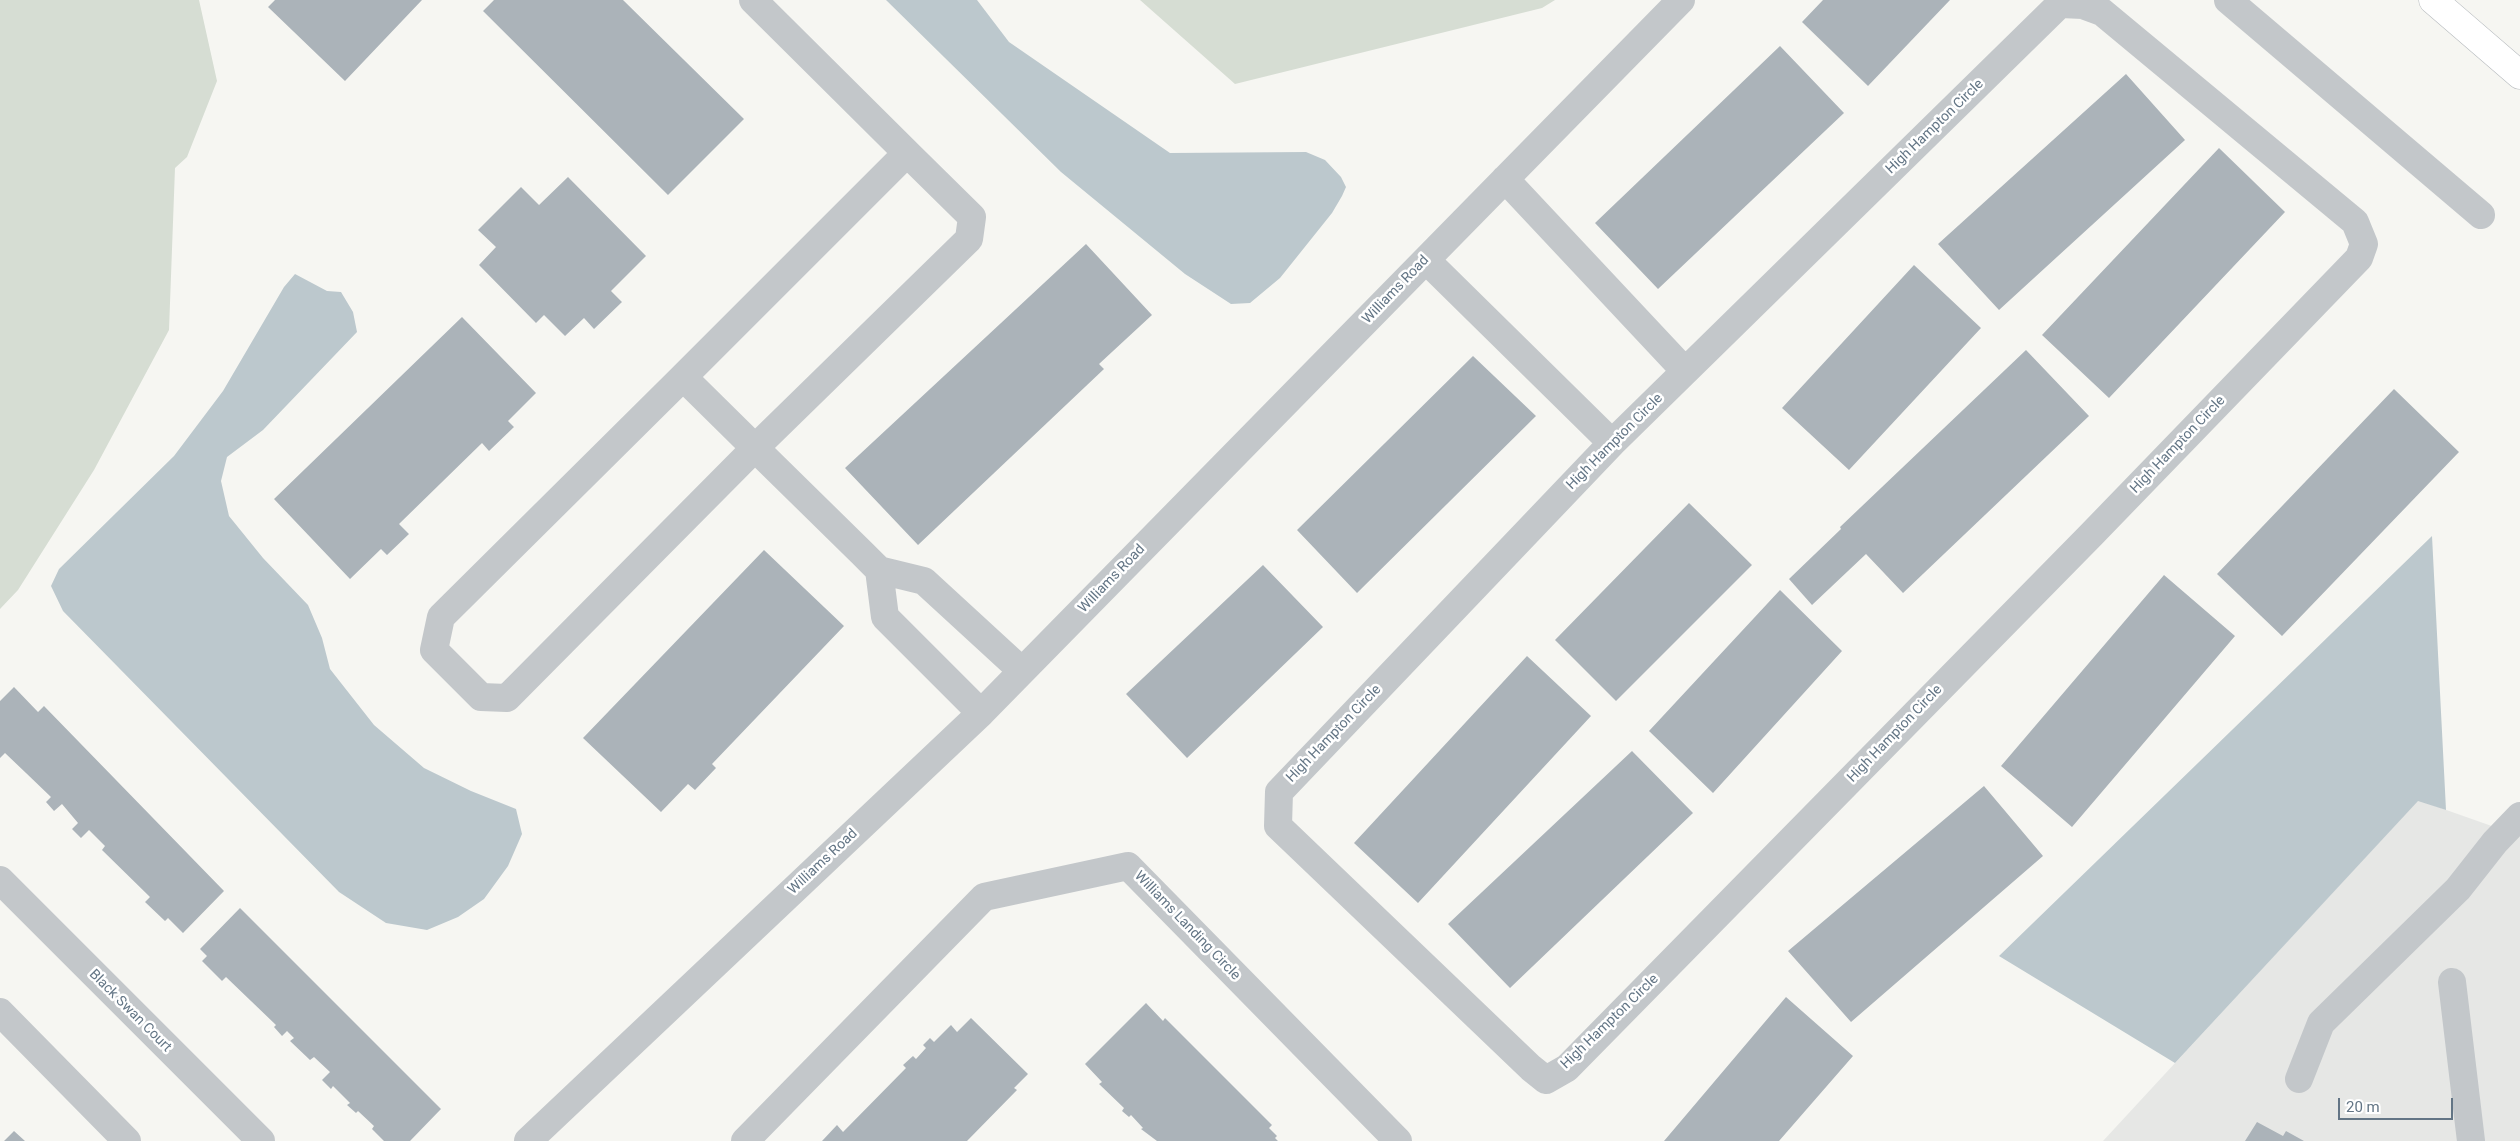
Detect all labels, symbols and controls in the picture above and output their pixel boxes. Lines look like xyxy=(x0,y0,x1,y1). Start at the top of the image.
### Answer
street label: High Hampton Circle xyxy=(1883,76,1987,178)
street label: Williams Road xyxy=(1359,252,1433,328)
street label: High Hampton Circle xyxy=(1563,390,1667,494)
street label: High Hampton Circle xyxy=(2127,393,2229,497)
street label: Williams Road xyxy=(1075,541,1149,617)
street label: High Hampton Circle xyxy=(1283,682,1385,786)
street label: High Hampton Circle xyxy=(1844,682,1946,786)
street label: Williams Road xyxy=(785,826,861,898)
street label: Williams Landing Circle xyxy=(1131,868,1243,984)
street label: Black Swan Court xyxy=(85,966,175,1056)
street label: High Hampton Circle xyxy=(1558,971,1662,1073)
scale bar xyxy=(2340,1088,2455,1120)
text: 20 m xyxy=(2346,1098,2380,1116)

